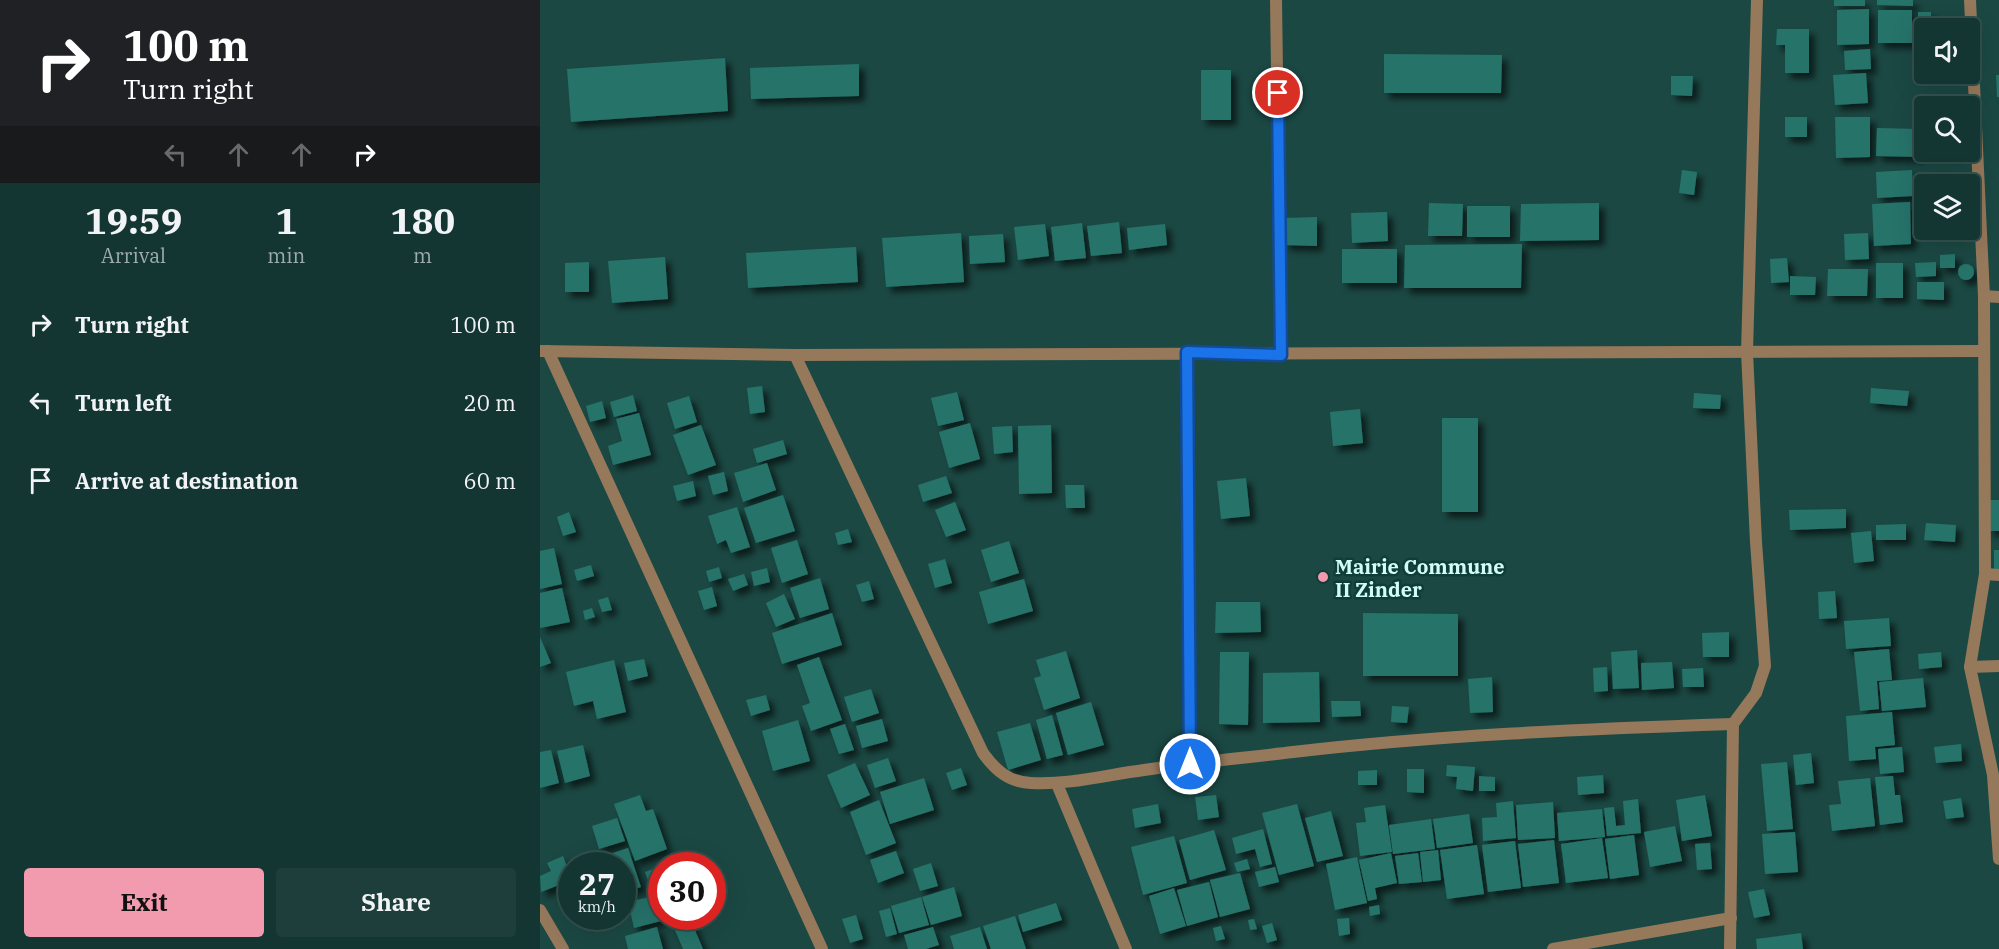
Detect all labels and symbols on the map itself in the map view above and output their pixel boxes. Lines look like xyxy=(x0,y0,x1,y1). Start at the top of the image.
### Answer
pin xyxy=(1252,67,1303,118)
place label: Mairie Commune II Zinder xyxy=(1335,553,1505,603)
marker: Mairie Commune II Zinder xyxy=(1316,570,1330,584)
position arrow xyxy=(1158,732,1222,796)
speed limit sign: 30 xyxy=(648,852,726,930)

